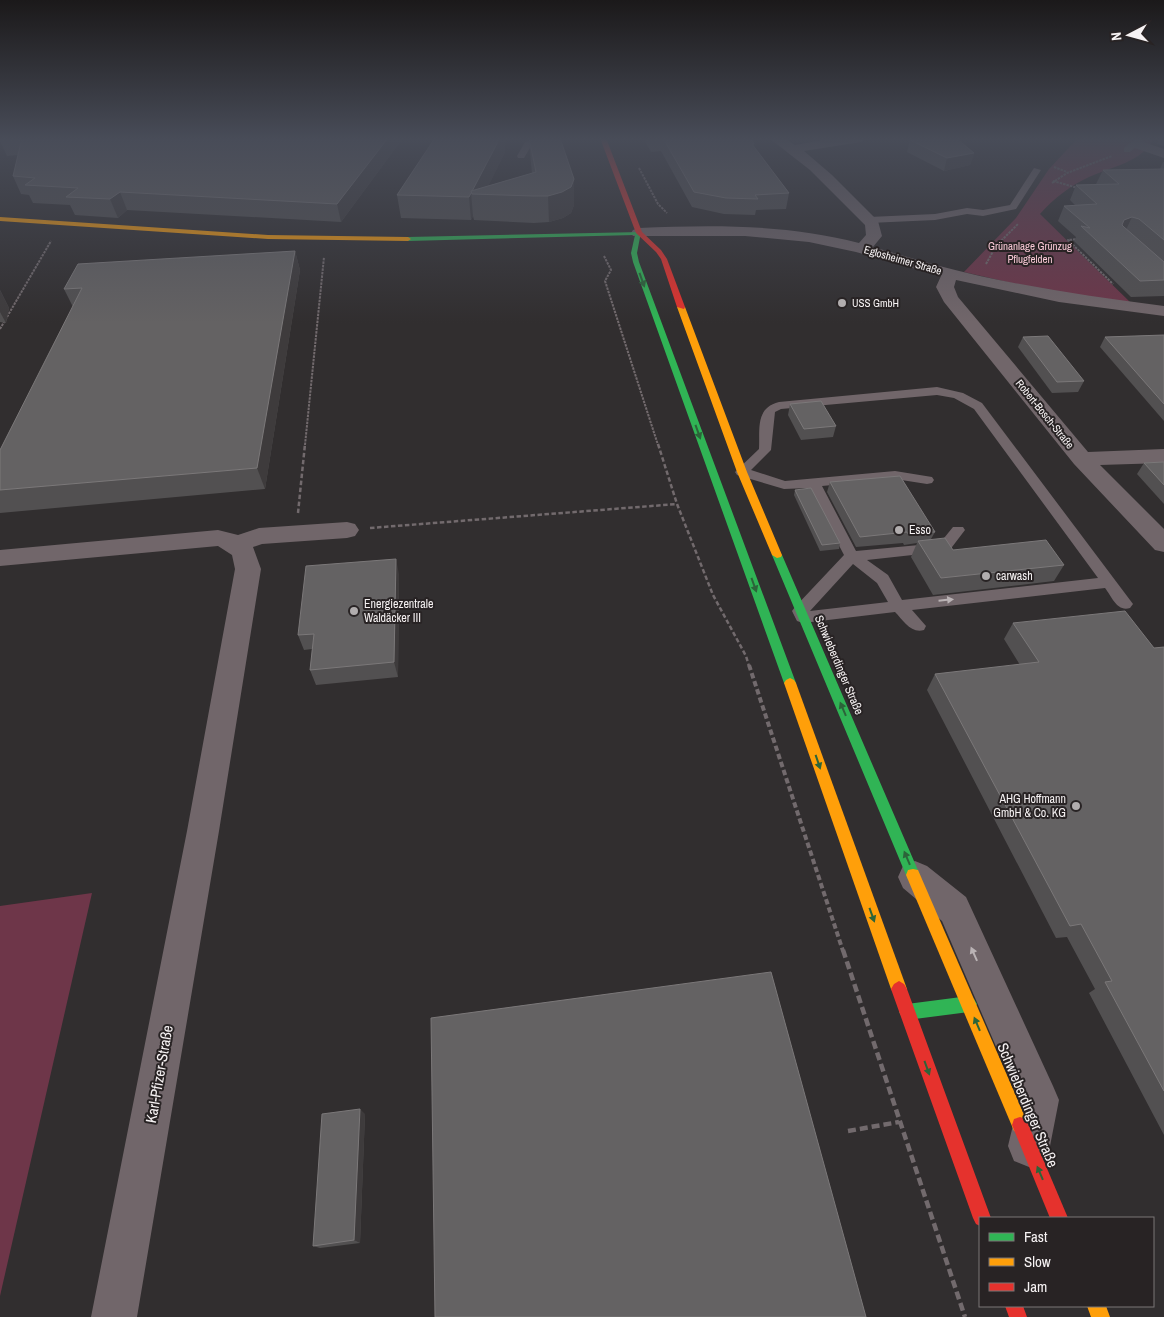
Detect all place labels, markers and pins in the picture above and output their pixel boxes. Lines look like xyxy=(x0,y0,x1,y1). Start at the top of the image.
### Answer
place label: USS GmbH xyxy=(852,296,899,310)
marker: USS GmbH xyxy=(836,297,848,309)
place label: Esso xyxy=(909,522,931,538)
marker: Esso xyxy=(893,524,905,536)
place label: carwash xyxy=(996,568,1033,584)
marker: carwash xyxy=(980,570,992,582)
place label: Energiezentrale Waldäcker III xyxy=(364,596,433,626)
marker: Energiezentrale Waldäcker III xyxy=(348,605,360,617)
place label: AHG Hoffmann GmbH & Co. KG xyxy=(993,791,1066,821)
marker: AHG Hoffmann GmbH & Co. KG xyxy=(1070,800,1082,812)

